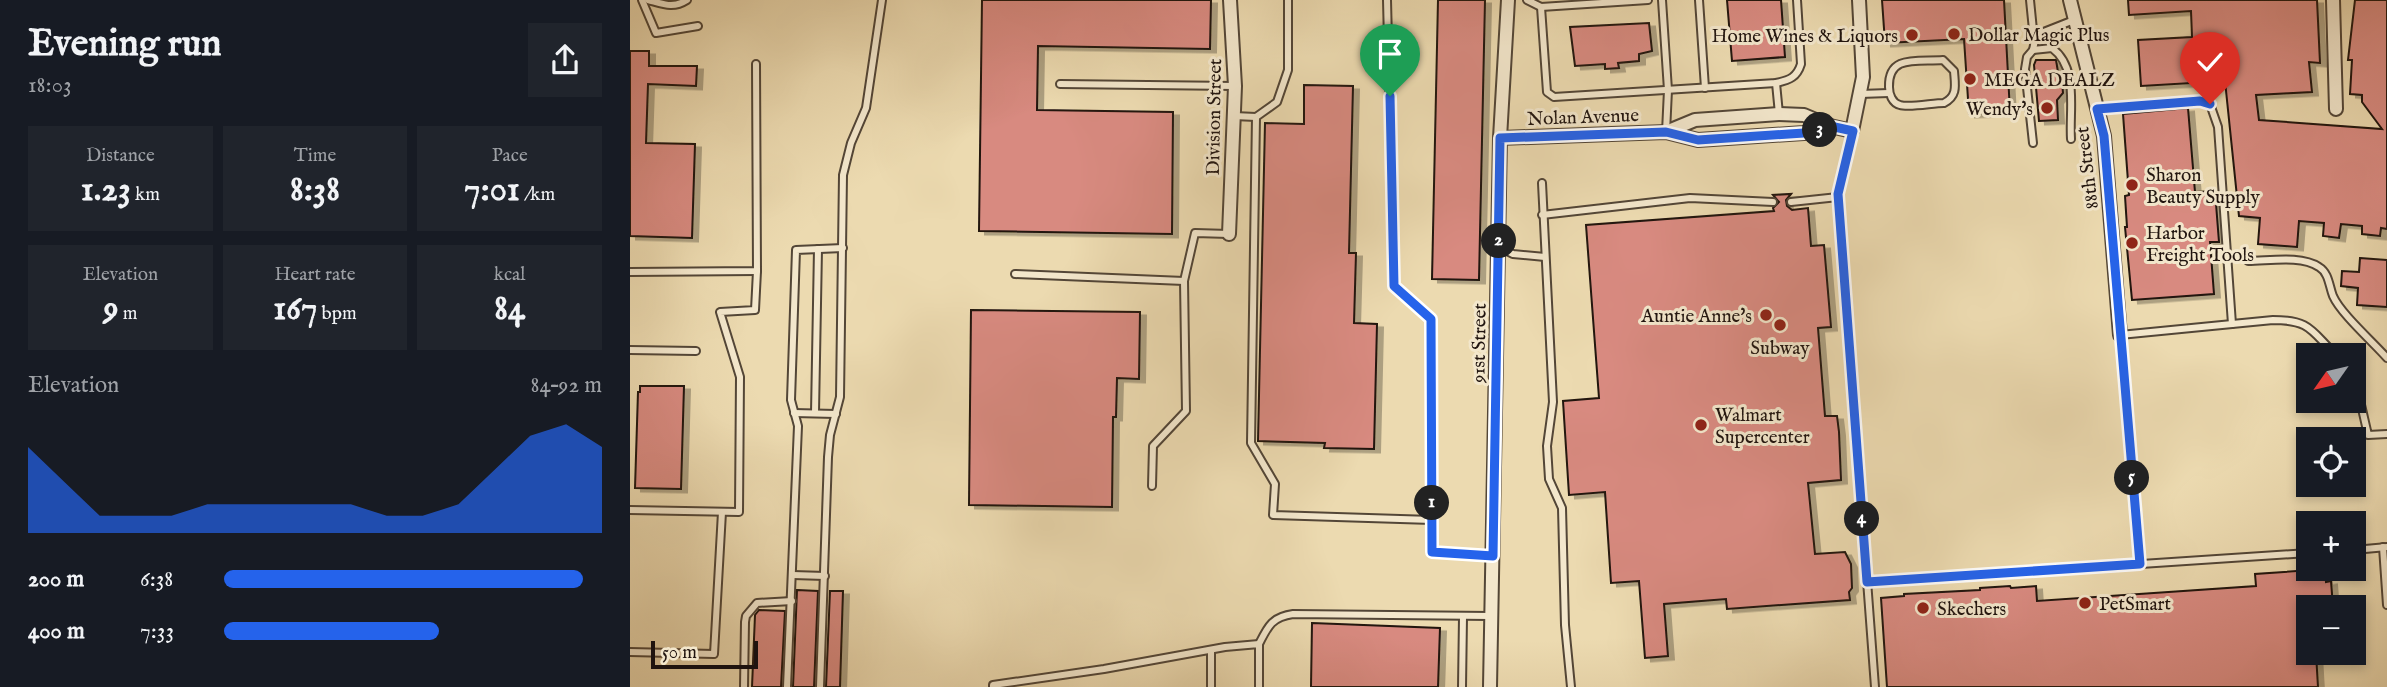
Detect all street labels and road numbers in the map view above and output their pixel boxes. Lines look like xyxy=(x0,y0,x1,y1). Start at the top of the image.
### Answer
street label: Division Street xyxy=(1202,58,1228,176)
street label: Nolan Avenue xyxy=(1527,104,1640,132)
street label: 88th Street xyxy=(2071,125,2105,210)
street label: 91st Street xyxy=(1467,302,1493,384)

